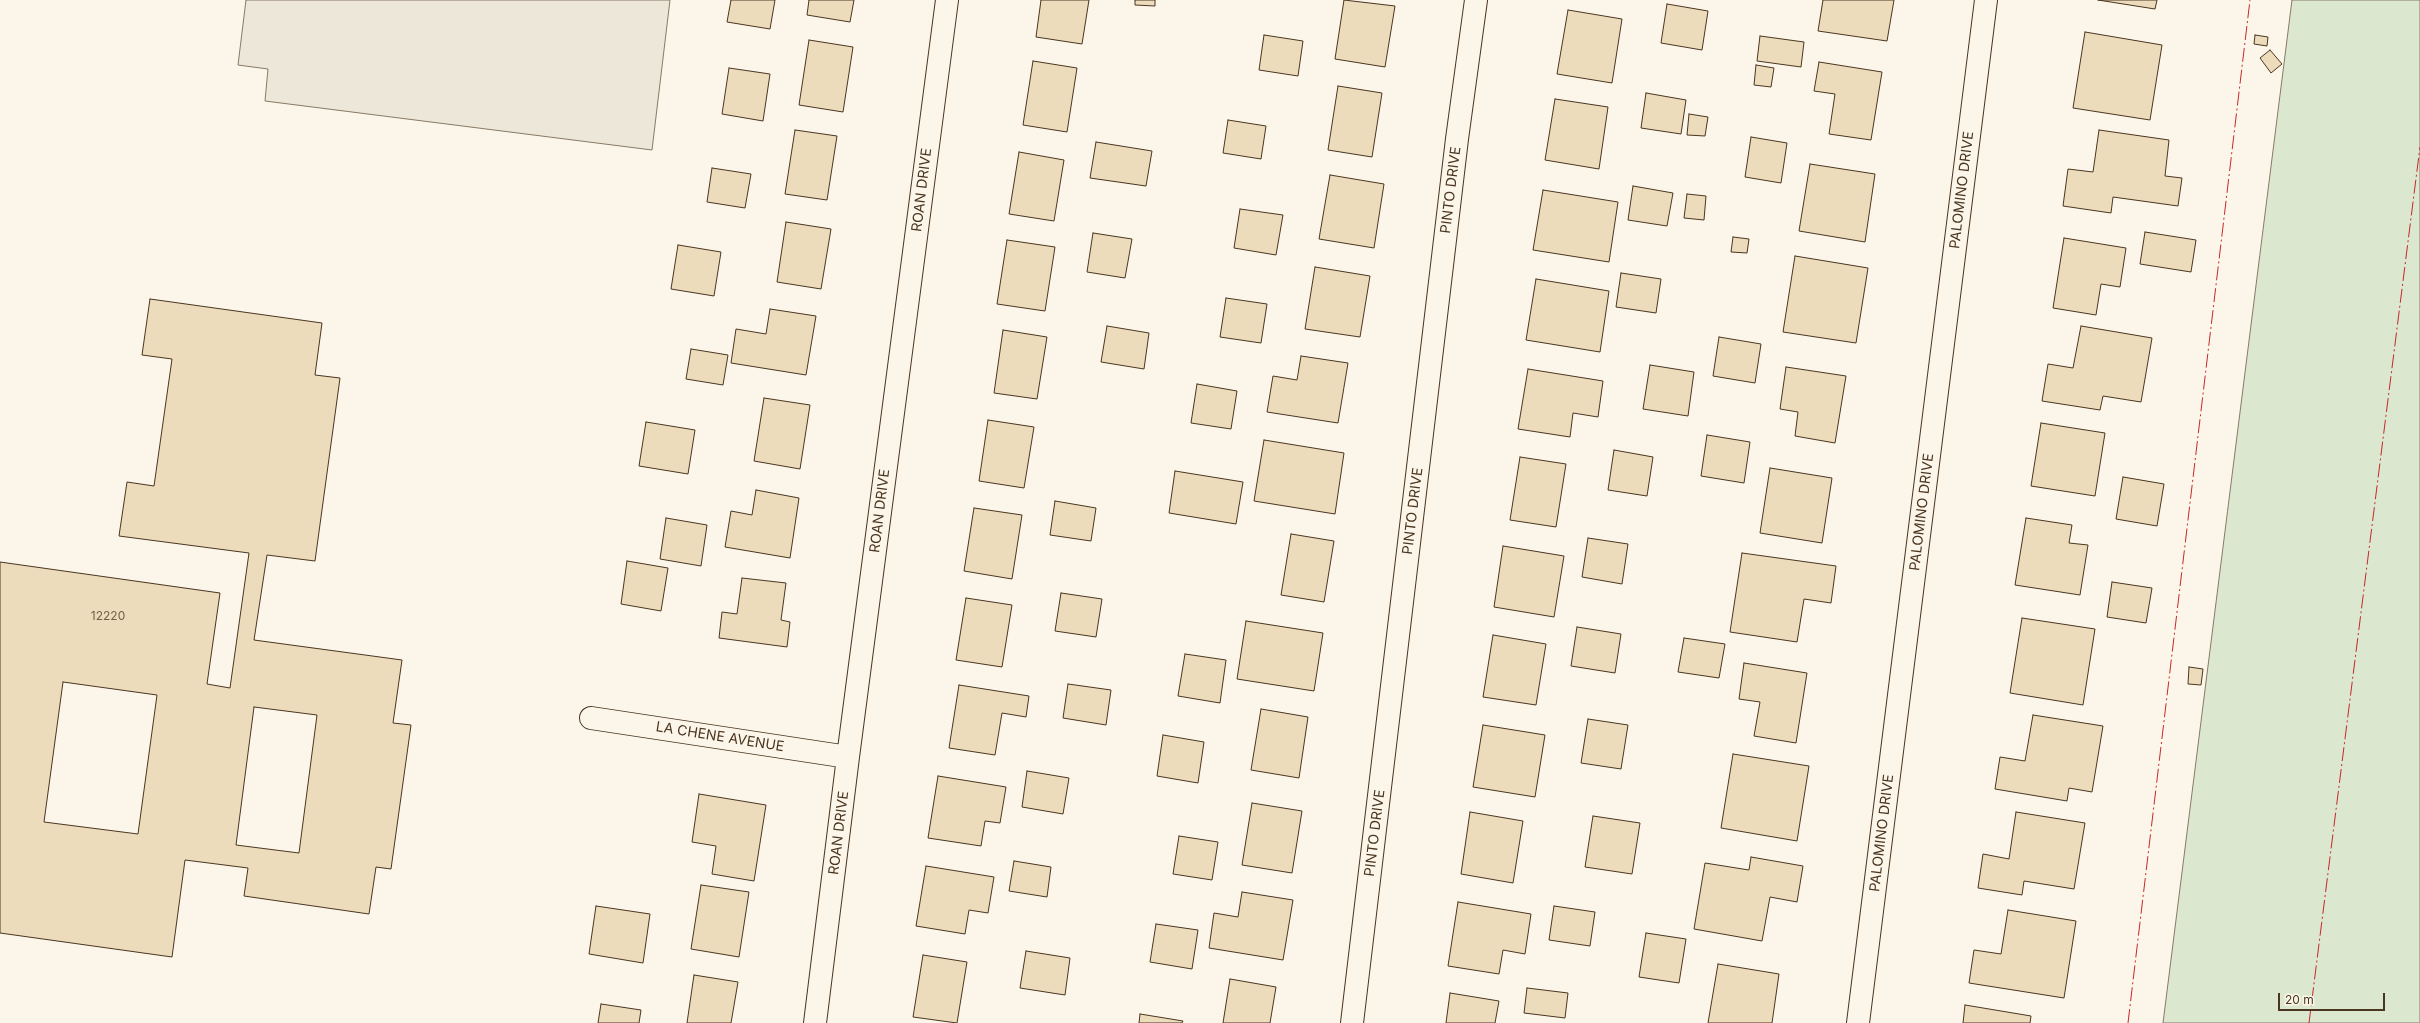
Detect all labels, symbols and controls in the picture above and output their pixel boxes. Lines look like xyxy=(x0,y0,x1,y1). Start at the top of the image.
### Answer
street label: PALOMINO DRIVE xyxy=(1946,130,1978,250)
street label: PINTO DRIVE xyxy=(1437,146,1465,234)
street label: ROAN DRIVE xyxy=(909,147,935,233)
street label: PALOMINO DRIVE xyxy=(1906,452,1938,572)
street label: PINTO DRIVE xyxy=(1399,467,1427,555)
street label: ROAN DRIVE xyxy=(867,468,893,554)
house number: 12220 xyxy=(91,609,125,623)
street label: LA CHENE AVENUE xyxy=(655,719,785,755)
street label: PALOMINO DRIVE xyxy=(1866,773,1898,893)
street label: PINTO DRIVE xyxy=(1361,789,1389,877)
street label: ROAN DRIVE xyxy=(826,790,852,876)
scale bar xyxy=(2280,985,2387,1011)
text: 20 m xyxy=(2285,992,2314,1007)

